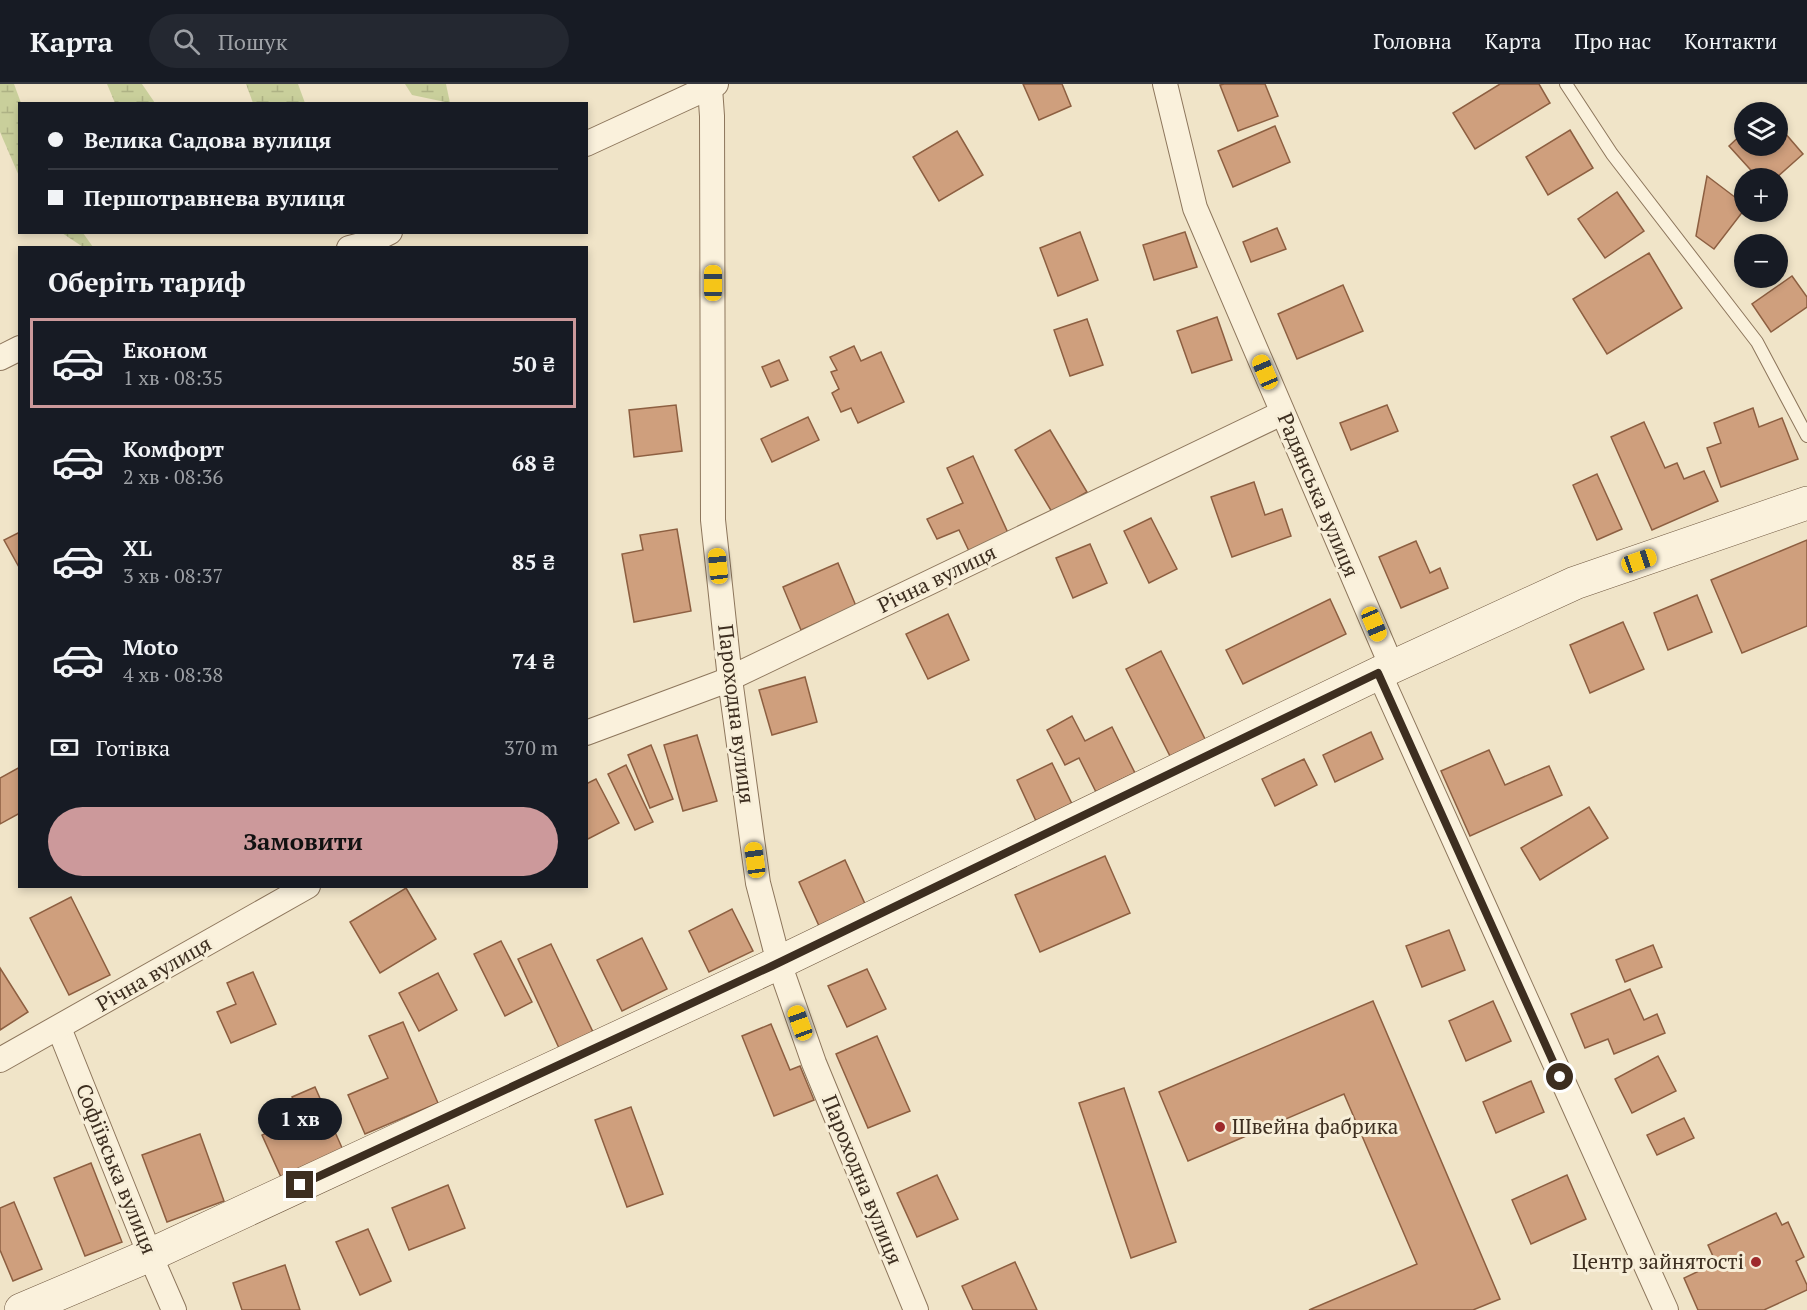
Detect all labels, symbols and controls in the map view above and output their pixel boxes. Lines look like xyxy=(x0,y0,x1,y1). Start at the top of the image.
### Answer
search box xyxy=(149,14,569,68)
text: Карта xyxy=(30,23,113,60)
icon: search xyxy=(170,25,203,58)
text: Пошук xyxy=(218,27,287,56)
text: Головна xyxy=(1373,27,1452,55)
text: Карта xyxy=(1485,27,1541,55)
text: Про нас xyxy=(1574,27,1651,55)
text: Контакти xyxy=(1684,27,1777,55)
map controls xyxy=(1734,102,1788,288)
button: layers xyxy=(1734,102,1788,156)
text: Велика Садова вулиця xyxy=(84,125,331,154)
button: + xyxy=(1734,168,1788,222)
text: Першотравнева вулиця xyxy=(84,183,345,212)
button: − xyxy=(1734,234,1788,288)
text: Оберіть тариф xyxy=(48,264,246,300)
car xyxy=(704,265,722,301)
text: Економ xyxy=(123,335,207,364)
icon: car xyxy=(51,336,105,390)
text: 50 ₴ xyxy=(512,349,555,378)
car xyxy=(1250,352,1280,392)
text: 1 хв · 08:35 xyxy=(123,364,223,391)
street label: Радянська вулиця xyxy=(1272,408,1366,581)
text: Комфорт xyxy=(123,434,224,463)
icon: car xyxy=(51,435,105,489)
text: 68 ₴ xyxy=(512,448,555,477)
text: 2 хв · 08:36 xyxy=(123,463,223,490)
text: XL xyxy=(123,533,152,562)
icon: car xyxy=(51,534,105,588)
street label: Річна вулиця xyxy=(873,537,1000,619)
text: 85 ₴ xyxy=(512,547,555,576)
car xyxy=(707,547,729,585)
car xyxy=(1619,547,1659,575)
text: 3 хв · 08:37 xyxy=(123,562,223,589)
car xyxy=(1359,604,1389,644)
street label: Пароходна вулиця xyxy=(712,622,762,805)
text: Moto xyxy=(123,632,178,661)
icon: car xyxy=(51,633,105,687)
text: 74 ₴ xyxy=(512,646,555,675)
text: 4 хв · 08:38 xyxy=(123,661,223,688)
icon: cash xyxy=(48,731,81,764)
text: Готівка xyxy=(96,733,170,762)
text: 370 m xyxy=(504,734,558,761)
button: Замовити xyxy=(48,807,558,876)
car xyxy=(744,841,766,879)
street label: Річна вулиця xyxy=(91,929,216,1017)
car xyxy=(785,1003,815,1043)
route start xyxy=(1546,1063,1573,1090)
street label: Софіївська вулиця xyxy=(70,1079,164,1258)
street label: Пароходна вулиця xyxy=(816,1091,910,1269)
callout: 1 хв xyxy=(258,1098,342,1140)
text: 1 хв xyxy=(280,1105,320,1132)
place label: Швейна фабрика xyxy=(1232,1112,1399,1140)
marker: Швейна фабрика xyxy=(1213,1120,1227,1134)
route end xyxy=(286,1171,313,1198)
place label: Центр зайнятості xyxy=(1572,1247,1744,1275)
marker: Центр зайнятості xyxy=(1749,1255,1763,1269)

